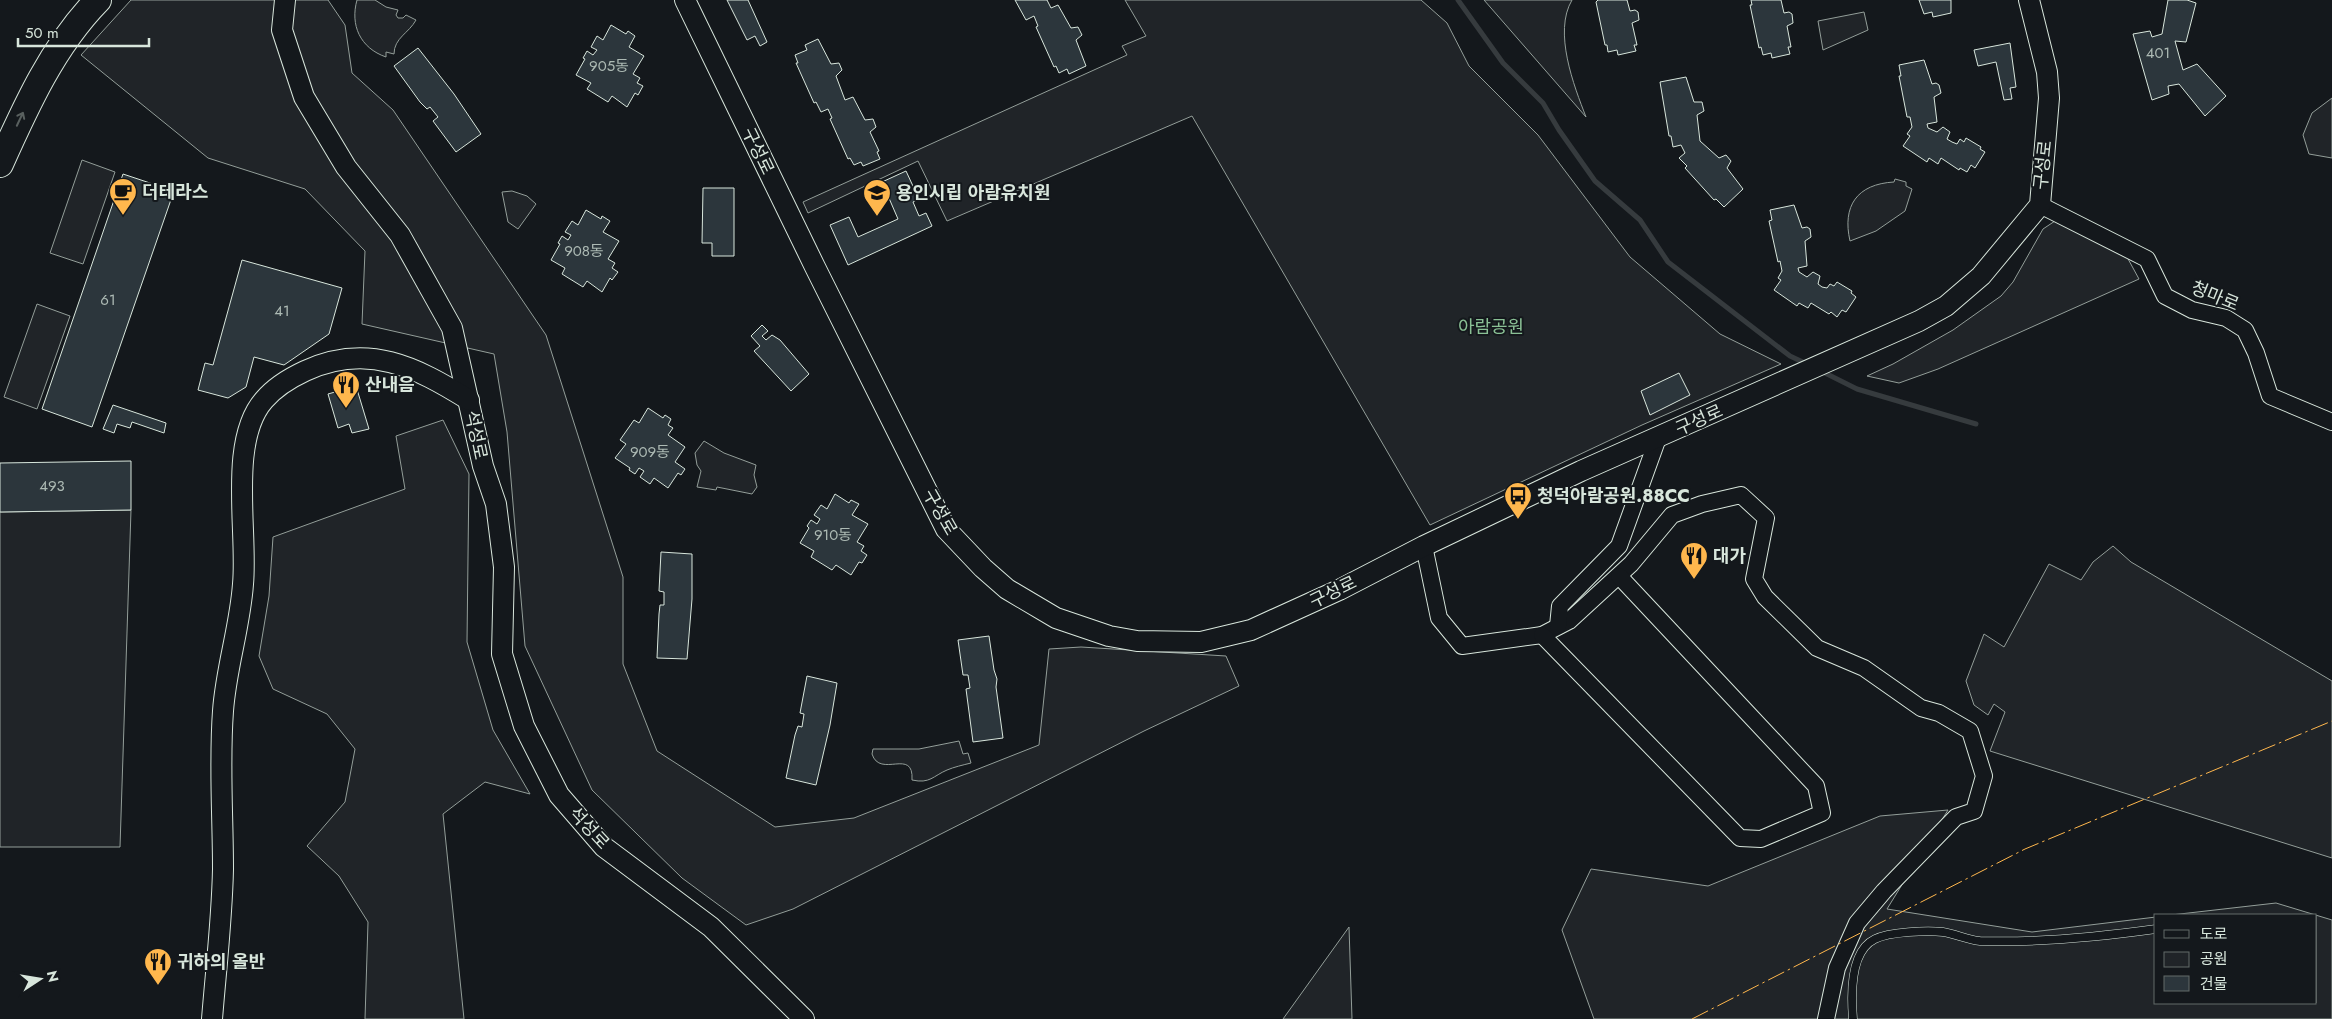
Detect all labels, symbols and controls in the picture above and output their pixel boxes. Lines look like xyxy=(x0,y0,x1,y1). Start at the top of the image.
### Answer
scale bar xyxy=(18,15,149,47)
text: 50 m xyxy=(25,22,59,44)
house number: 401 xyxy=(2146,42,2170,64)
house number: 905동 xyxy=(589,55,629,77)
one-way arrow xyxy=(16,112,26,127)
street label: 구성로 xyxy=(735,123,781,179)
street label: 구성로 xyxy=(2027,139,2059,191)
cafe icon: 더테라스 xyxy=(108,177,138,216)
school or university icon: 용인시립 아람유치원 xyxy=(862,178,892,217)
place label: 더테라스 xyxy=(142,179,208,205)
place label: 용인시립 아람유치원 xyxy=(896,180,1050,206)
house number: 908동 xyxy=(564,240,604,262)
street label: 청마로 xyxy=(2187,275,2243,317)
house number: 61 xyxy=(100,289,116,311)
house number: 41 xyxy=(274,300,290,322)
park label: 아람공원 xyxy=(1458,314,1524,340)
restaurant icon: 산내음 xyxy=(331,370,361,409)
place label: 산내음 xyxy=(365,372,415,398)
street label: 구성로 xyxy=(1671,398,1727,442)
street label: 석성로 xyxy=(458,408,494,462)
house number: 909동 xyxy=(630,441,670,463)
house number: 493 xyxy=(39,475,65,497)
bus stop icon: 청덕아람공원.88CC xyxy=(1503,481,1533,520)
place label: 청덕아람공원.88CC xyxy=(1537,483,1690,509)
street label: 구성로 xyxy=(916,484,964,540)
house number: 910동 xyxy=(814,524,852,546)
restaurant icon: 대가 xyxy=(1679,541,1709,580)
place label: 대가 xyxy=(1713,543,1747,569)
street label: 구성로 xyxy=(1305,569,1361,615)
street label: 석성로 xyxy=(563,801,615,855)
legend xyxy=(2154,914,2317,1004)
text: 도로 xyxy=(2200,923,2228,945)
restaurant icon: 귀하의 올반 xyxy=(143,947,173,986)
text: 공원 xyxy=(2200,948,2228,970)
place label: 귀하의 올반 xyxy=(177,949,265,975)
north arrow xyxy=(15,954,65,1004)
text: N xyxy=(42,969,64,984)
text: 건물 xyxy=(2200,973,2228,995)

